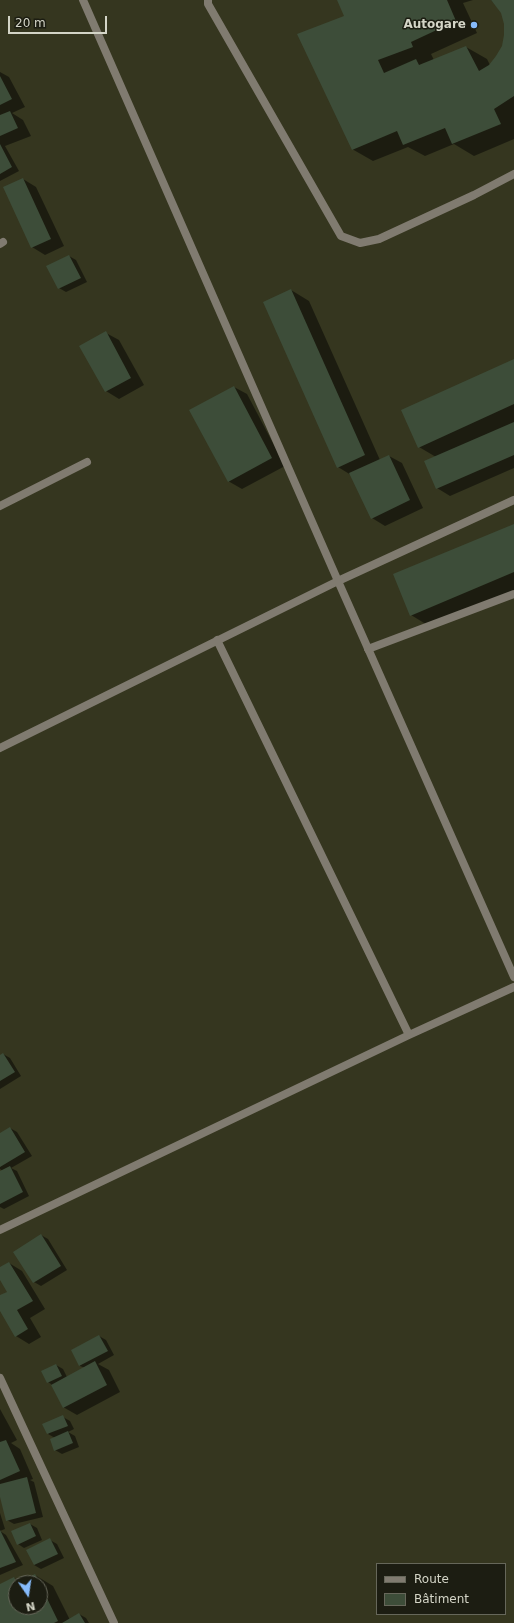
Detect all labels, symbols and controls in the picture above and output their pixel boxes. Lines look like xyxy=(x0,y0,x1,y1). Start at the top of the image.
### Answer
scale bar xyxy=(10,8,109,34)
text: 20 m xyxy=(15,16,46,30)
place label: Autogare xyxy=(403,18,466,32)
marker: Autogare xyxy=(469,20,479,30)
legend xyxy=(376,1563,506,1615)
text: Route xyxy=(414,1572,449,1586)
north arrow xyxy=(8,1575,48,1615)
text: Bâtiment xyxy=(414,1592,469,1606)
text: N xyxy=(25,1599,37,1614)

